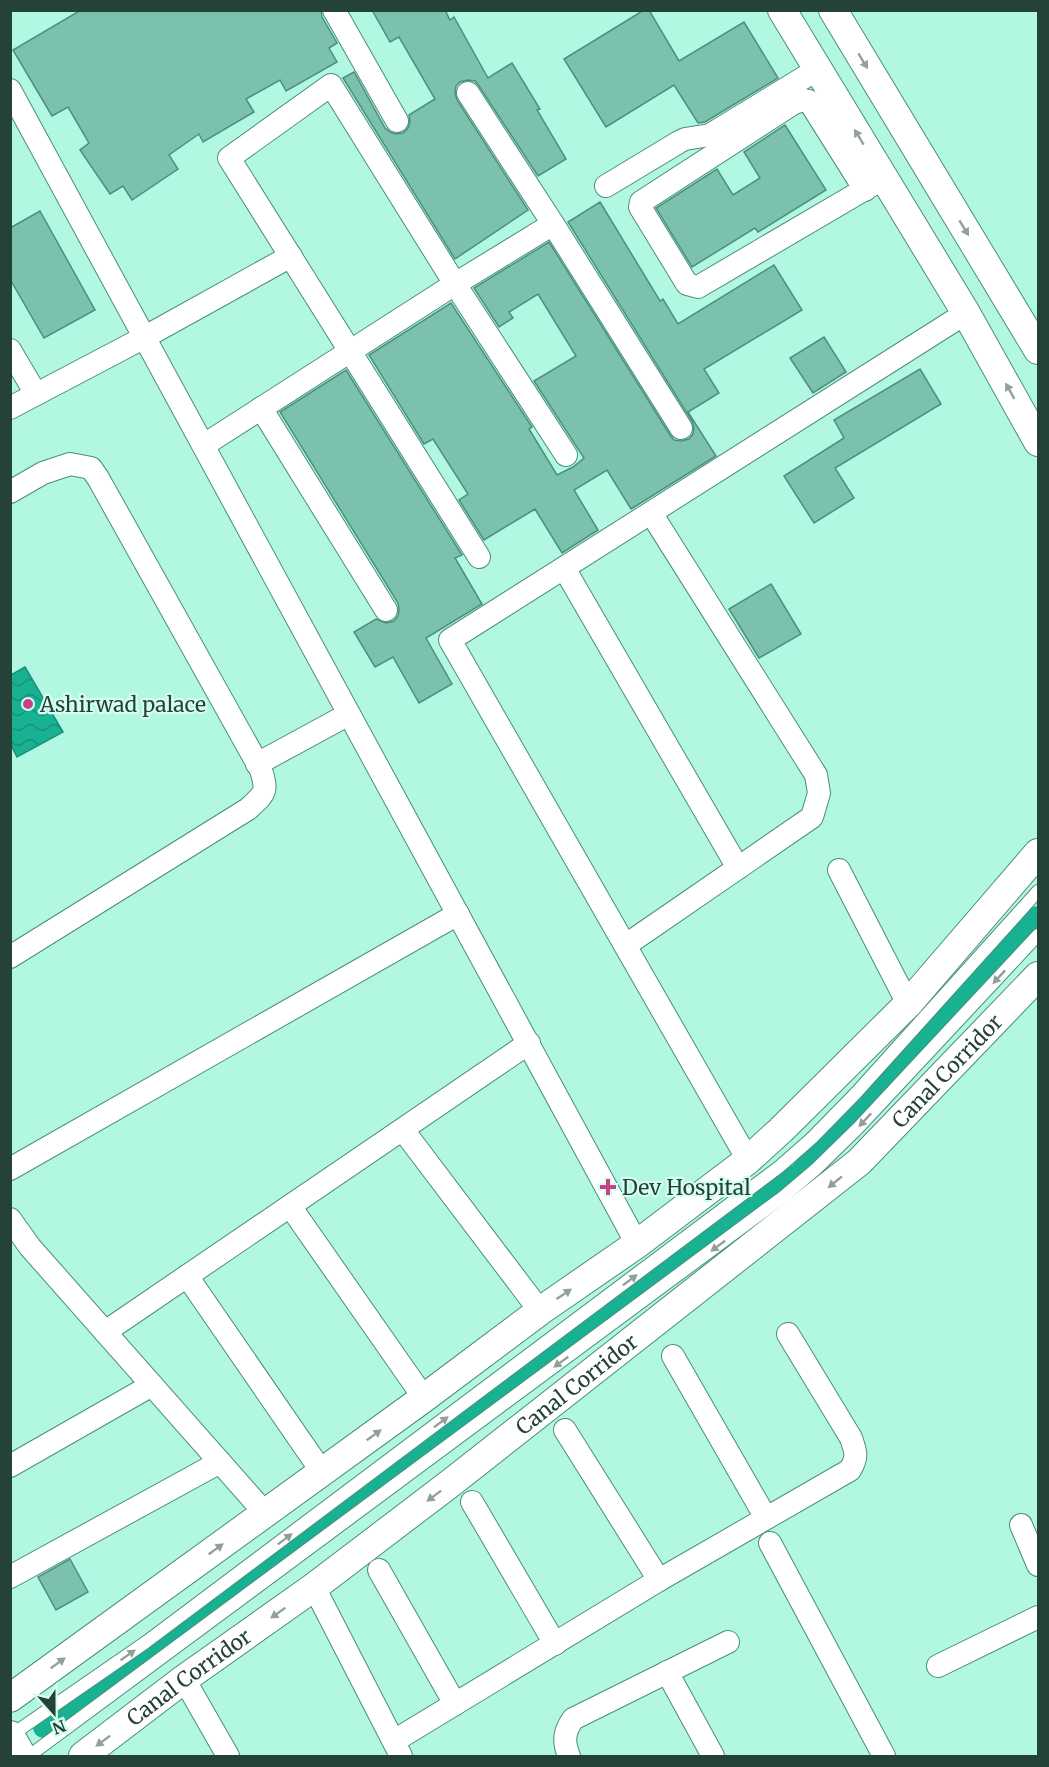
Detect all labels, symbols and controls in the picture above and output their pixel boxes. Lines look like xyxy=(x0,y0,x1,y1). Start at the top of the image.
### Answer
one-way arrow xyxy=(858,53,869,69)
one-way arrow xyxy=(854,129,865,145)
one-way arrow xyxy=(958,220,969,236)
one-way arrow xyxy=(1005,382,1015,399)
place label: Ashirwad palace xyxy=(39,691,206,718)
marker: Ashirwad palace xyxy=(21,697,35,711)
one-way arrow xyxy=(992,970,1006,984)
street label: Canal Corridor xyxy=(886,1008,1008,1133)
one-way arrow xyxy=(859,1112,873,1126)
place label: Dev Hospital xyxy=(622,1174,751,1201)
one-way arrow xyxy=(827,1175,843,1188)
marker: Dev Hospital xyxy=(599,1178,617,1196)
one-way arrow xyxy=(710,1240,725,1252)
one-way arrow xyxy=(622,1274,638,1286)
one-way arrow xyxy=(556,1288,572,1300)
street label: Canal Corridor xyxy=(510,1328,643,1440)
one-way arrow xyxy=(553,1356,568,1368)
one-way arrow xyxy=(432,1416,448,1428)
one-way arrow xyxy=(365,1429,381,1441)
one-way arrow xyxy=(426,1490,442,1502)
one-way arrow xyxy=(276,1533,292,1545)
one-way arrow xyxy=(207,1543,223,1555)
one-way arrow xyxy=(270,1607,286,1619)
street label: Canal Corridor xyxy=(121,1622,256,1731)
one-way arrow xyxy=(119,1649,135,1661)
one-way arrow xyxy=(50,1658,65,1670)
north arrow xyxy=(24,1683,84,1743)
text: N xyxy=(50,1715,69,1739)
one-way arrow xyxy=(96,1734,111,1746)

